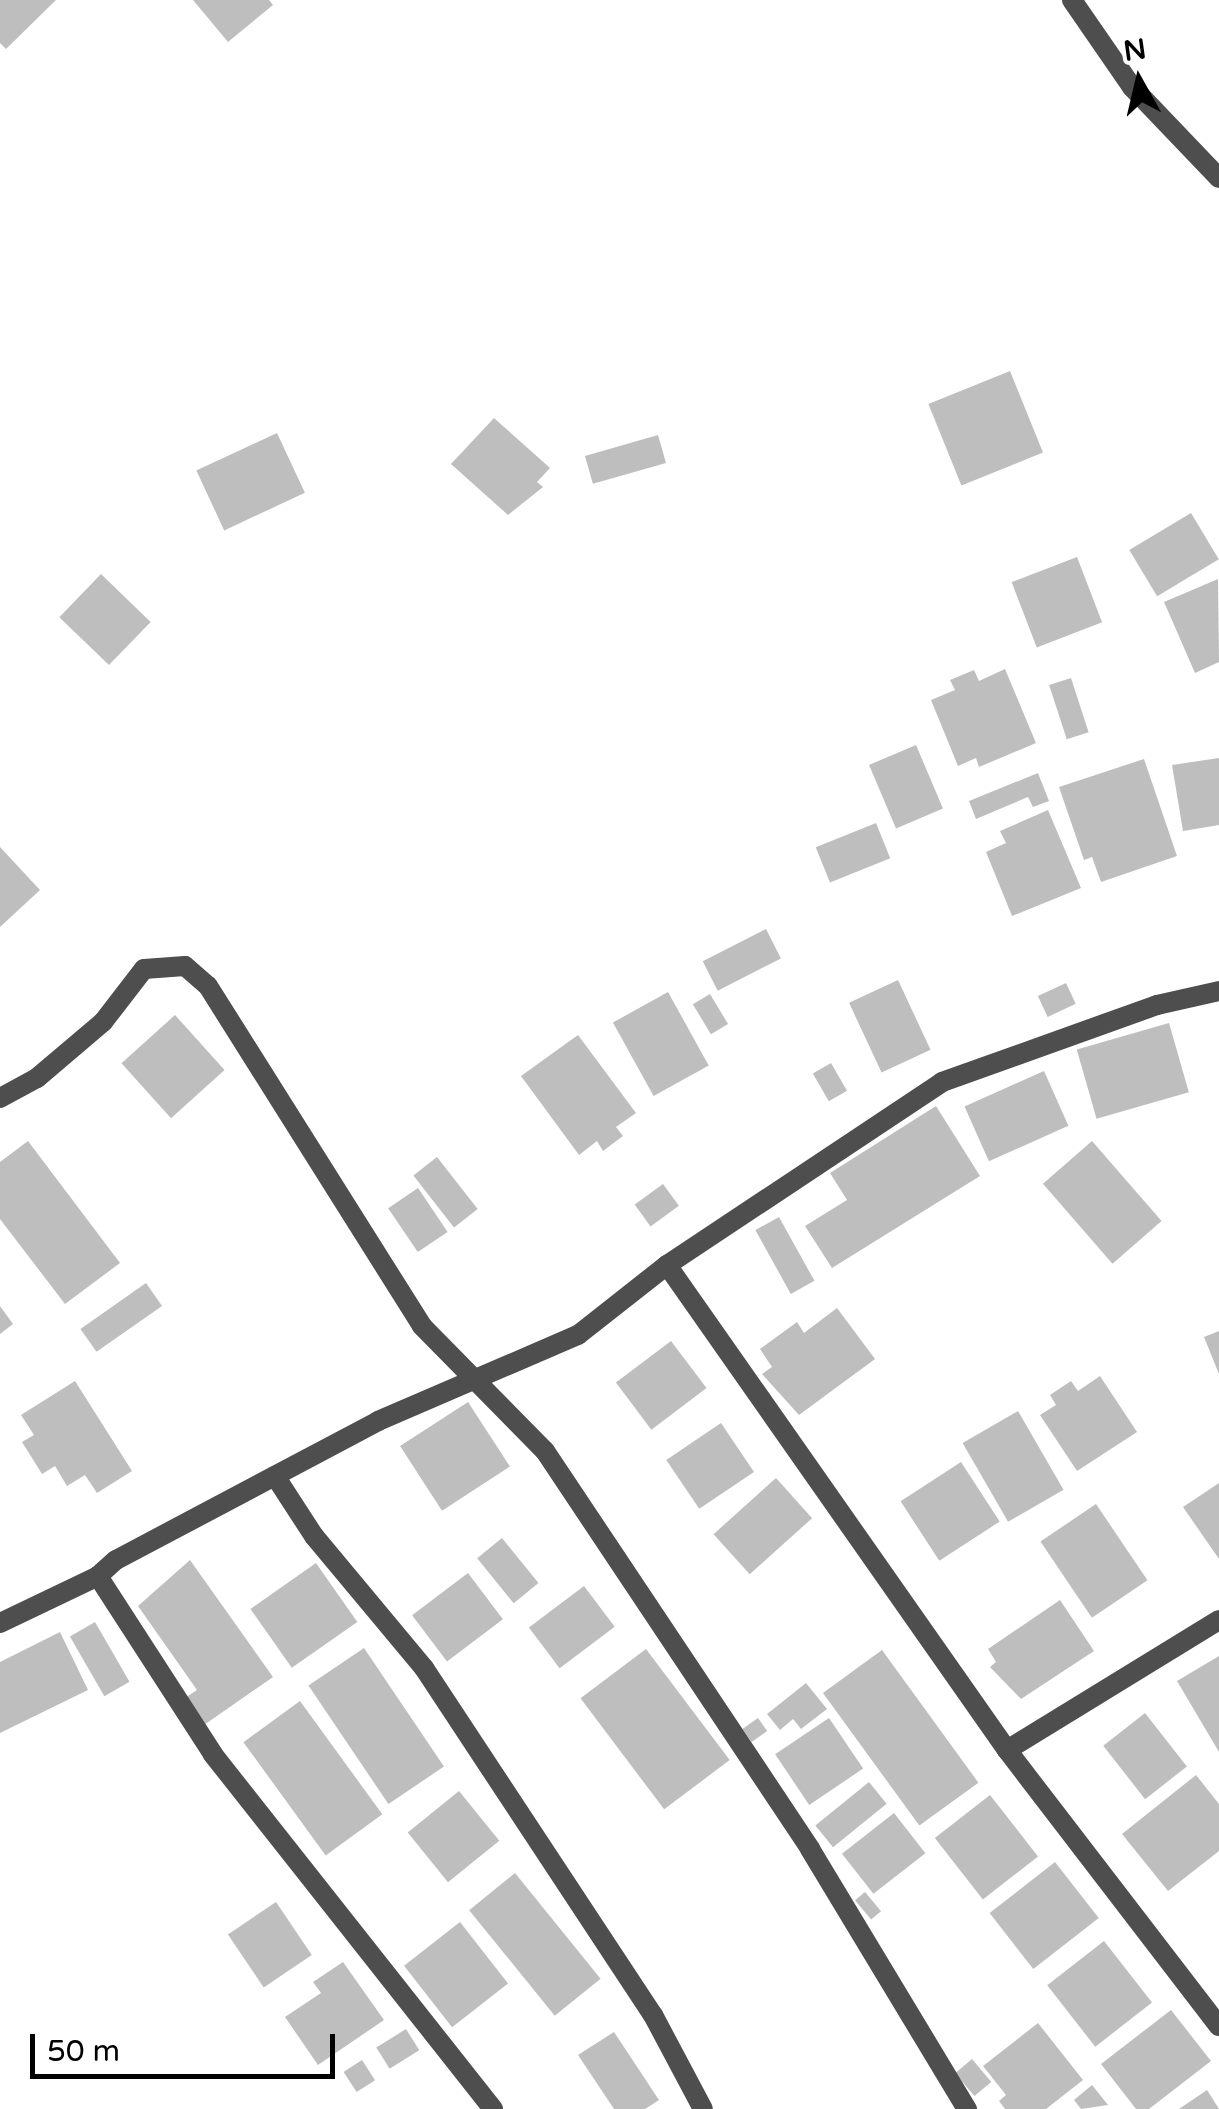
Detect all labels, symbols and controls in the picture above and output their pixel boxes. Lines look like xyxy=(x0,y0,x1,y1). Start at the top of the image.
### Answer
north arrow xyxy=(1089,30,1189,130)
text: N xyxy=(1121,32,1148,69)
scale bar xyxy=(35,2014,340,2076)
text: 50 m xyxy=(47,2033,120,2070)

